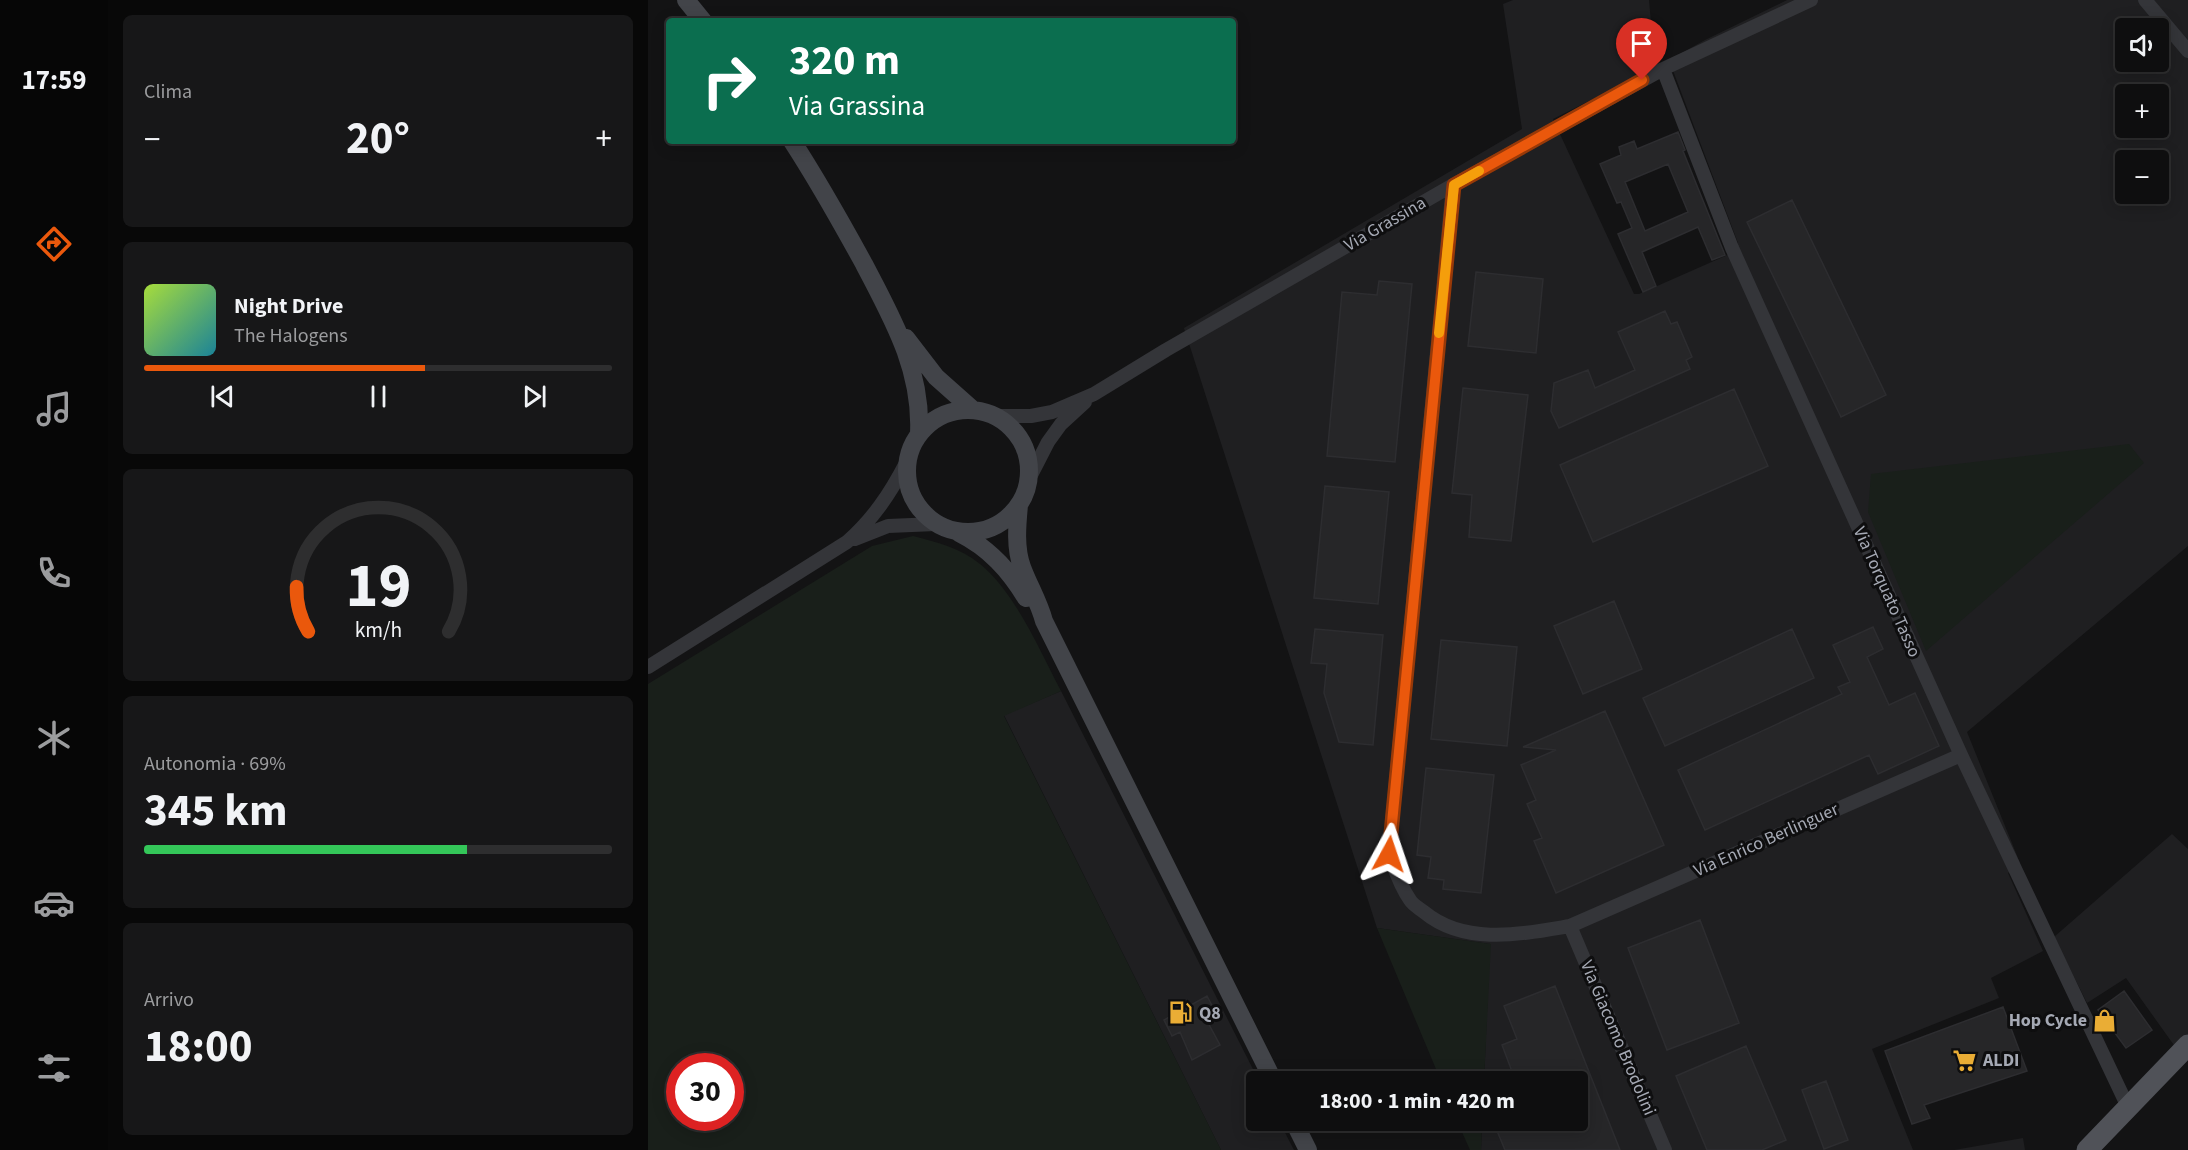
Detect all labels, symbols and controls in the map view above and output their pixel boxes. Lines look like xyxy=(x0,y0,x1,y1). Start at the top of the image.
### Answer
pin xyxy=(1616,18,1667,80)
map controls xyxy=(2115,18,2169,204)
button: sound xyxy=(2115,18,2169,72)
icon: arrive xyxy=(1625,27,1658,60)
text: 320 m xyxy=(789,31,900,91)
icon: right xyxy=(690,42,768,120)
text: 17:59 xyxy=(21,61,87,100)
text: Clima xyxy=(144,78,192,106)
button: + xyxy=(2115,84,2169,138)
text: Via Grassina xyxy=(789,87,925,126)
text: 20° xyxy=(346,107,410,171)
text: − xyxy=(144,116,160,163)
text: + xyxy=(596,116,612,163)
button: − xyxy=(2115,150,2169,204)
street label: Via Grassina xyxy=(1339,190,1431,258)
icon: directions xyxy=(33,223,75,265)
text: Night Drive xyxy=(234,290,343,322)
text: The Halogens xyxy=(234,322,348,350)
icon: previous xyxy=(206,380,239,413)
icon: pause xyxy=(362,380,395,413)
icon: next xyxy=(518,380,551,413)
icon: music xyxy=(33,388,75,430)
street label: Via Torquato Tasso xyxy=(1847,523,1927,661)
text: 19 xyxy=(345,542,411,631)
icon: phone xyxy=(33,552,75,594)
text: km/h xyxy=(354,615,402,646)
icon: climate xyxy=(33,717,75,759)
text: Autonomia · 69% xyxy=(144,750,286,778)
text: 345 km xyxy=(144,779,288,843)
street label: Via Enrico Berlinguer xyxy=(1690,797,1843,883)
position arrow xyxy=(1357,822,1421,886)
icon: car xyxy=(33,882,75,924)
street label: Via Giacomo Brodolini xyxy=(1574,957,1662,1119)
text: Arrivo xyxy=(144,986,194,1014)
fuel station icon: Q8 xyxy=(1168,1000,1194,1026)
place label: Q8 xyxy=(1199,1001,1221,1026)
shop icon: Hop Cycle xyxy=(2092,1007,2118,1033)
place label: Hop Cycle xyxy=(2009,1008,2087,1033)
text: 18:00 xyxy=(144,1015,253,1079)
icon: filters xyxy=(33,1047,75,1089)
supermarket icon: ALDI xyxy=(1952,1047,1978,1073)
place label: ALDI xyxy=(1982,1048,2020,1073)
speed limit sign: 30 xyxy=(666,1053,744,1131)
text: 18:00 · 1 min · 420 m xyxy=(1319,1085,1515,1117)

